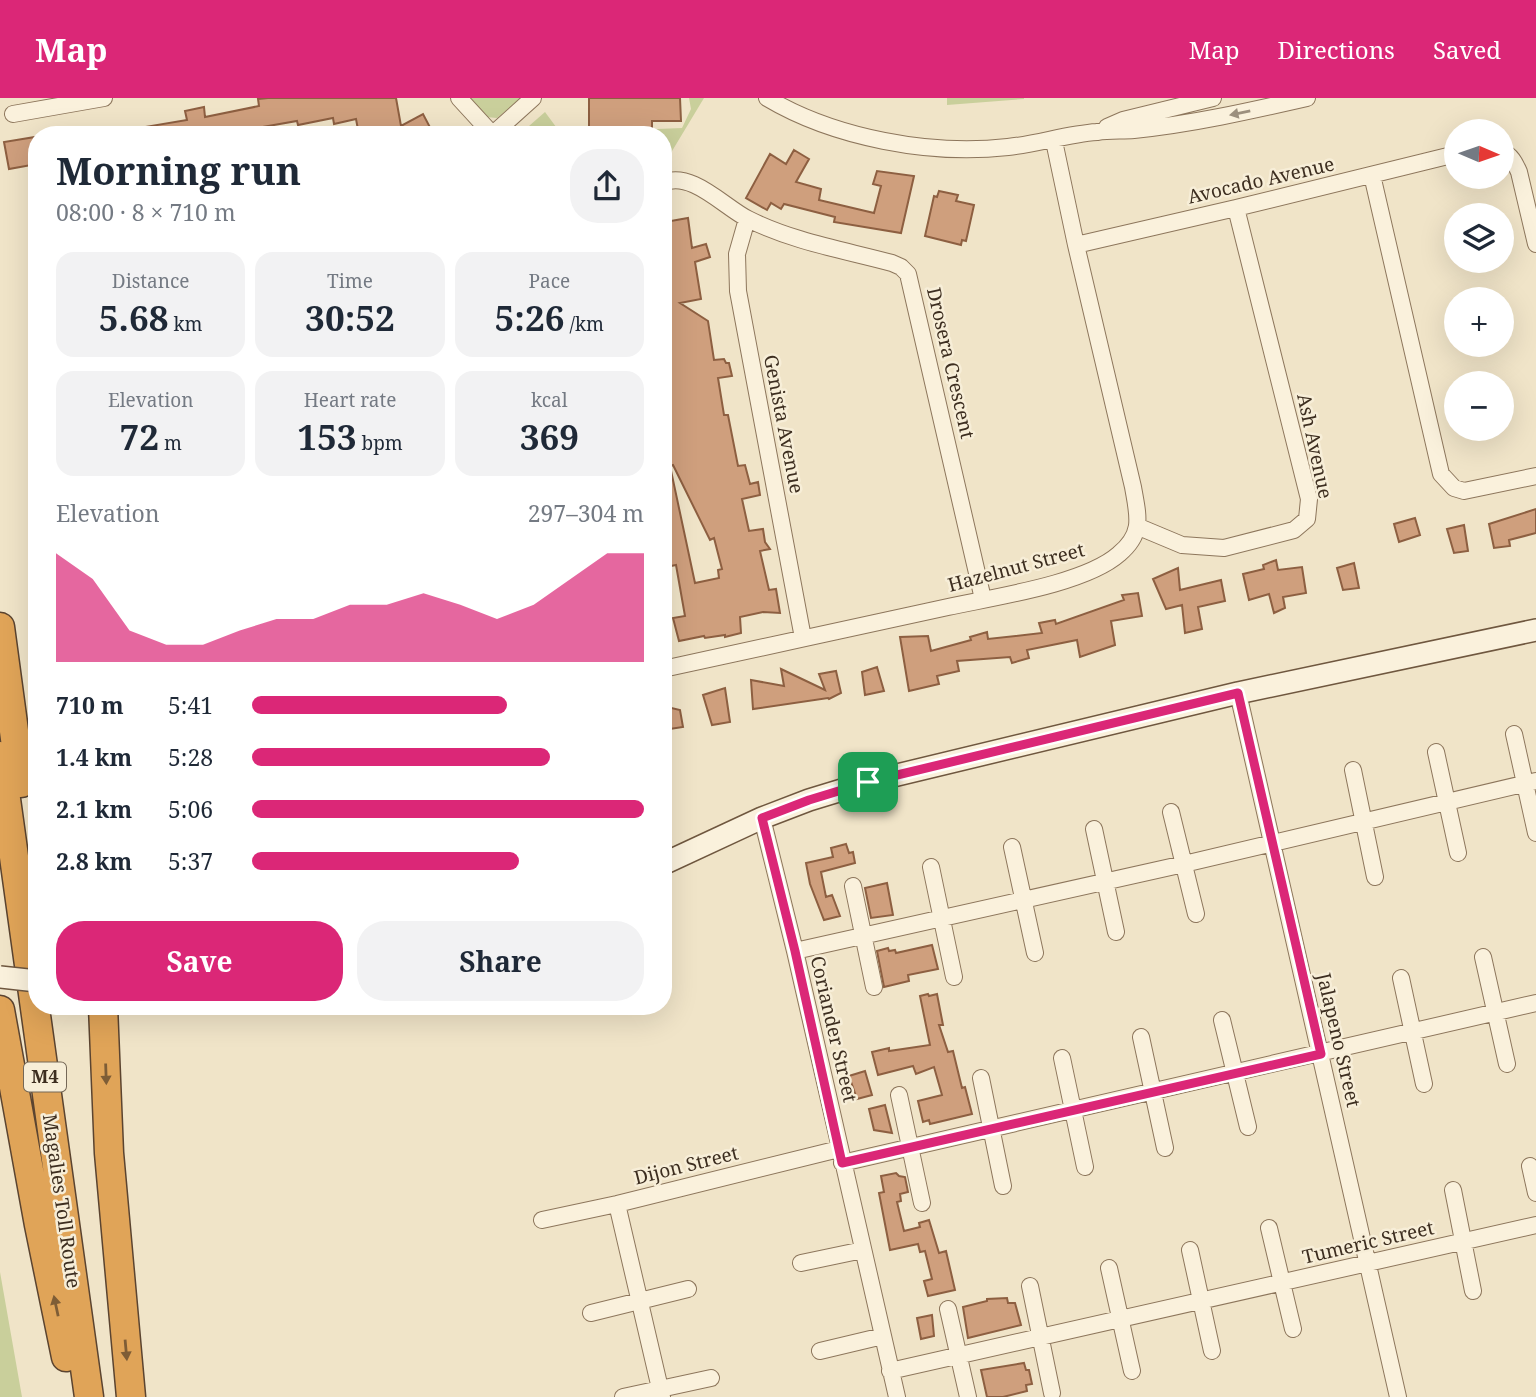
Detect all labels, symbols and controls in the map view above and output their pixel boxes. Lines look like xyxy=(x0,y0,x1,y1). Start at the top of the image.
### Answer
text: Map xyxy=(35,27,108,72)
text: Map xyxy=(1189,33,1240,66)
text: Directions xyxy=(1278,33,1395,66)
text: Saved xyxy=(1433,33,1501,66)
one-way arrow xyxy=(1229,107,1251,118)
north arrow xyxy=(1444,119,1514,189)
map controls xyxy=(1444,119,1514,441)
text: Morning run xyxy=(56,144,301,196)
button: share xyxy=(570,149,644,223)
street label: Avocado Avenue xyxy=(1185,150,1337,210)
text: 08:00 · 8 × 710 m xyxy=(56,196,236,228)
button: layers xyxy=(1444,203,1514,273)
text: Distance xyxy=(112,268,189,294)
text: Time xyxy=(327,268,373,294)
text: Pace xyxy=(528,268,570,294)
street label: Drosera Crescent xyxy=(921,285,981,441)
button: + xyxy=(1444,287,1514,357)
text: 5.68 xyxy=(99,294,168,341)
text: 30:52 xyxy=(305,294,395,341)
text: 5:26 xyxy=(495,294,565,341)
text: km xyxy=(168,311,202,337)
text: /km xyxy=(565,311,604,337)
street label: Genista Avenue xyxy=(758,352,810,496)
button: − xyxy=(1444,371,1514,441)
text: Elevation xyxy=(108,387,193,413)
text: Heart rate xyxy=(304,387,396,413)
text: kcal xyxy=(531,387,568,413)
street label: Ash Avenue xyxy=(1291,391,1339,501)
text: 72 xyxy=(119,413,159,460)
text: 153 xyxy=(297,413,357,460)
text: 369 xyxy=(520,413,579,460)
text: m xyxy=(159,430,182,456)
text: bpm xyxy=(357,430,403,456)
text: Elevation xyxy=(56,497,160,529)
text: 297–304 m xyxy=(528,497,644,529)
street label: Hazelnut Street xyxy=(945,536,1088,598)
text: 710 m xyxy=(56,689,124,721)
text: 5:41 xyxy=(168,689,213,721)
text: 1.4 km xyxy=(56,741,132,773)
text: 5:28 xyxy=(168,741,213,773)
pin xyxy=(838,752,898,812)
icon: arrive xyxy=(849,763,887,801)
text: 2.1 km xyxy=(56,793,132,825)
text: 5:06 xyxy=(168,793,213,825)
text: 2.8 km xyxy=(56,845,132,877)
text: 5:37 xyxy=(168,845,213,877)
button: Save xyxy=(56,921,343,1001)
button: Share xyxy=(357,921,644,1001)
street label: Coriander Street xyxy=(805,953,864,1105)
street label: Jalapeno Street xyxy=(1311,969,1367,1110)
road number: M4 xyxy=(24,1062,66,1092)
one-way arrow xyxy=(100,1064,111,1086)
street label: Magalies Toll Route xyxy=(37,1112,87,1290)
street label: Dijon Street xyxy=(631,1139,741,1191)
street label: Tumeric Street xyxy=(1300,1214,1437,1270)
one-way arrow xyxy=(50,1295,61,1317)
one-way arrow xyxy=(121,1339,132,1361)

